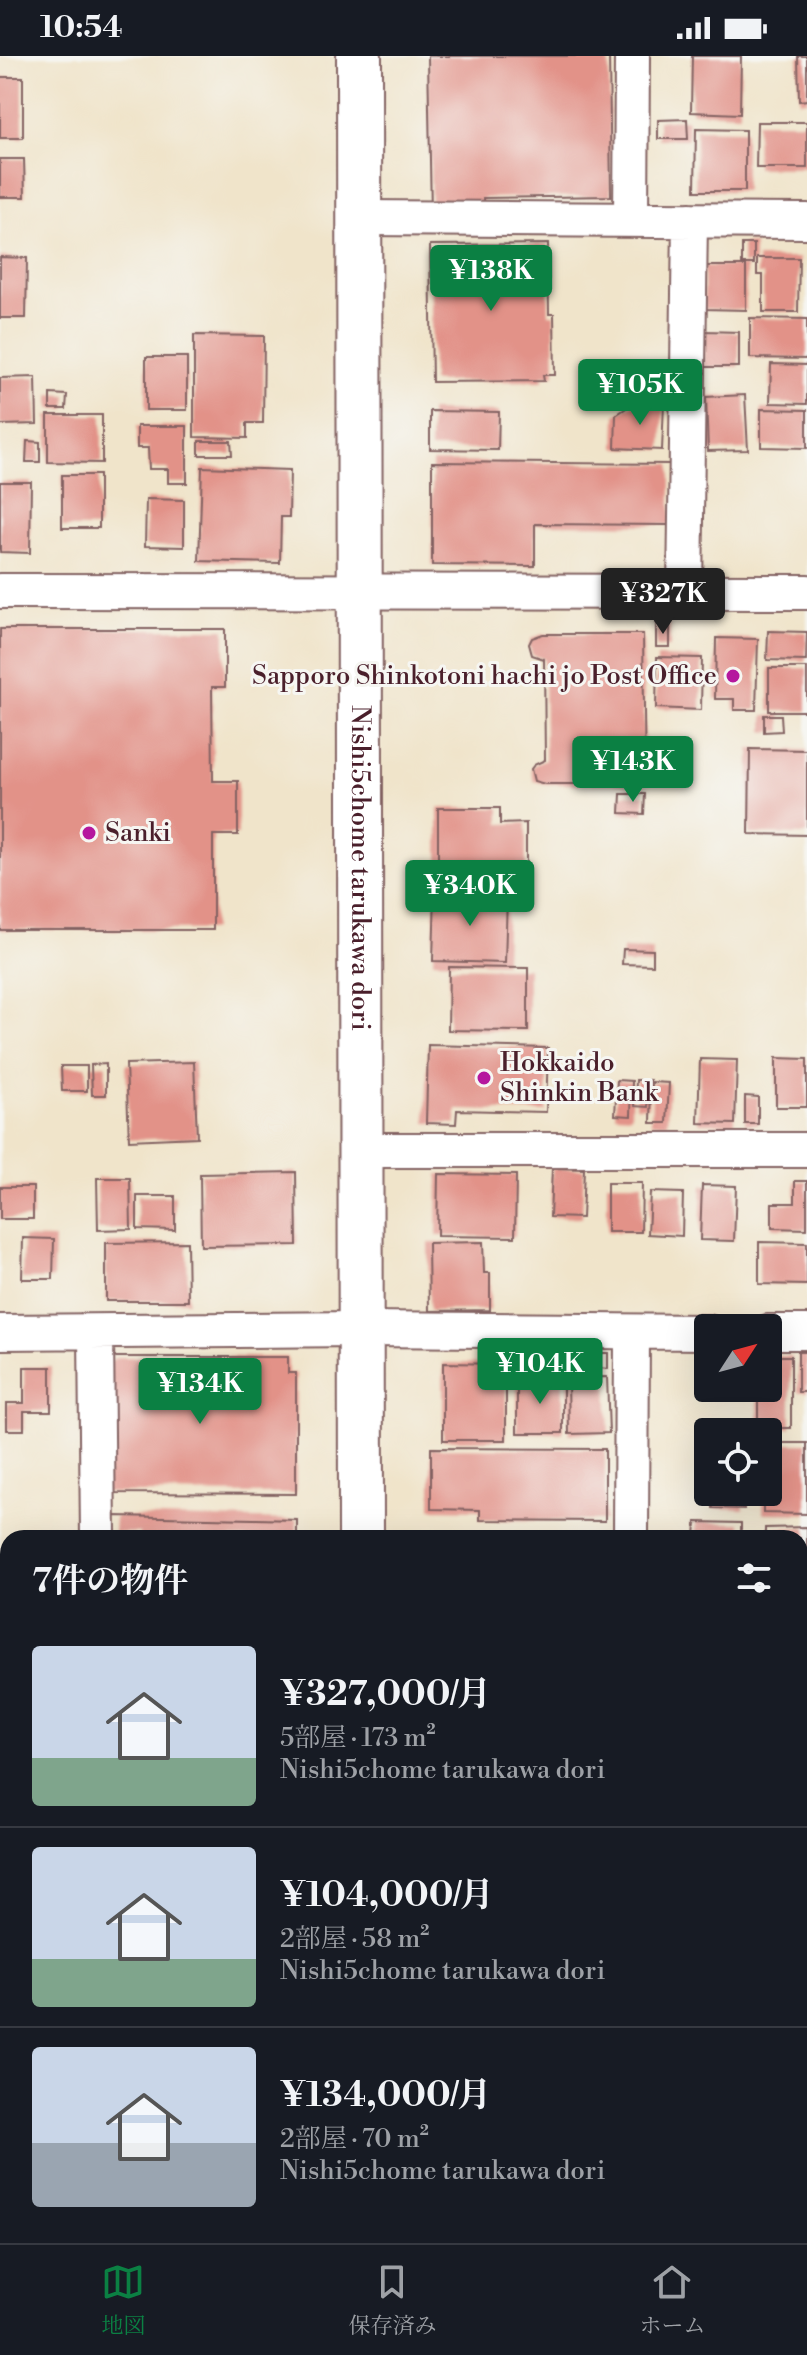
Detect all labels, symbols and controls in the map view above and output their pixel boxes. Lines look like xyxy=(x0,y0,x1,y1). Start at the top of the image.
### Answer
text: 10:54 xyxy=(40,9,123,47)
pin: ¥138K xyxy=(435,245,547,313)
text: ¥138K xyxy=(448,255,534,287)
pin: ¥105K xyxy=(584,359,696,427)
text: ¥105K xyxy=(596,369,684,401)
pin: ¥327K xyxy=(607,568,719,636)
text: ¥327K xyxy=(619,578,707,610)
place label: Sapporo Shinkotoni hachi jo Post Office xyxy=(252,660,717,692)
marker: Sapporo Shinkotoni hachi jo Post Office xyxy=(724,667,742,685)
street label: Nishi5chome tarukawa dori xyxy=(344,705,376,1031)
pin: ¥143K xyxy=(577,736,689,804)
text: ¥143K xyxy=(590,746,676,778)
place label: Sanki xyxy=(105,817,171,849)
marker: Sanki xyxy=(80,824,98,842)
pin: ¥340K xyxy=(414,860,526,928)
text: ¥340K xyxy=(423,870,517,902)
place label: Hokkaido Shinkin Bank xyxy=(500,1047,659,1109)
marker: Hokkaido Shinkin Bank xyxy=(475,1069,493,1087)
north arrow xyxy=(694,1314,782,1402)
map controls xyxy=(694,1314,782,1506)
pin: ¥104K xyxy=(484,1338,596,1406)
text: ¥104K xyxy=(496,1348,584,1380)
pin: ¥134K xyxy=(144,1358,256,1426)
text: ¥134K xyxy=(157,1368,243,1400)
button: locate xyxy=(694,1418,782,1506)
icon: filters xyxy=(732,1556,776,1600)
text: 7件の物件 xyxy=(32,1561,188,1603)
text: ¥327,000/月 xyxy=(280,1674,491,1716)
icon: home xyxy=(96,1678,192,1774)
text: 5部屋 · 173 m² xyxy=(280,1722,436,1754)
text: Nishi5chome tarukawa dori xyxy=(280,1754,605,1786)
text: ¥104,000/月 xyxy=(280,1875,494,1917)
icon: home xyxy=(96,1879,192,1975)
text: 2部屋 · 58 m² xyxy=(280,1923,429,1955)
text: Nishi5chome tarukawa dori xyxy=(280,1955,605,1987)
text: ¥134,000/月 xyxy=(280,2075,491,2117)
icon: home xyxy=(96,2079,192,2175)
text: 2部屋 · 70 m² xyxy=(280,2123,429,2155)
text: Nishi5chome tarukawa dori xyxy=(280,2155,605,2187)
tab: 地図 xyxy=(101,2260,146,2340)
tab: 保存済み xyxy=(348,2260,437,2340)
tab: ホーム xyxy=(639,2260,706,2340)

